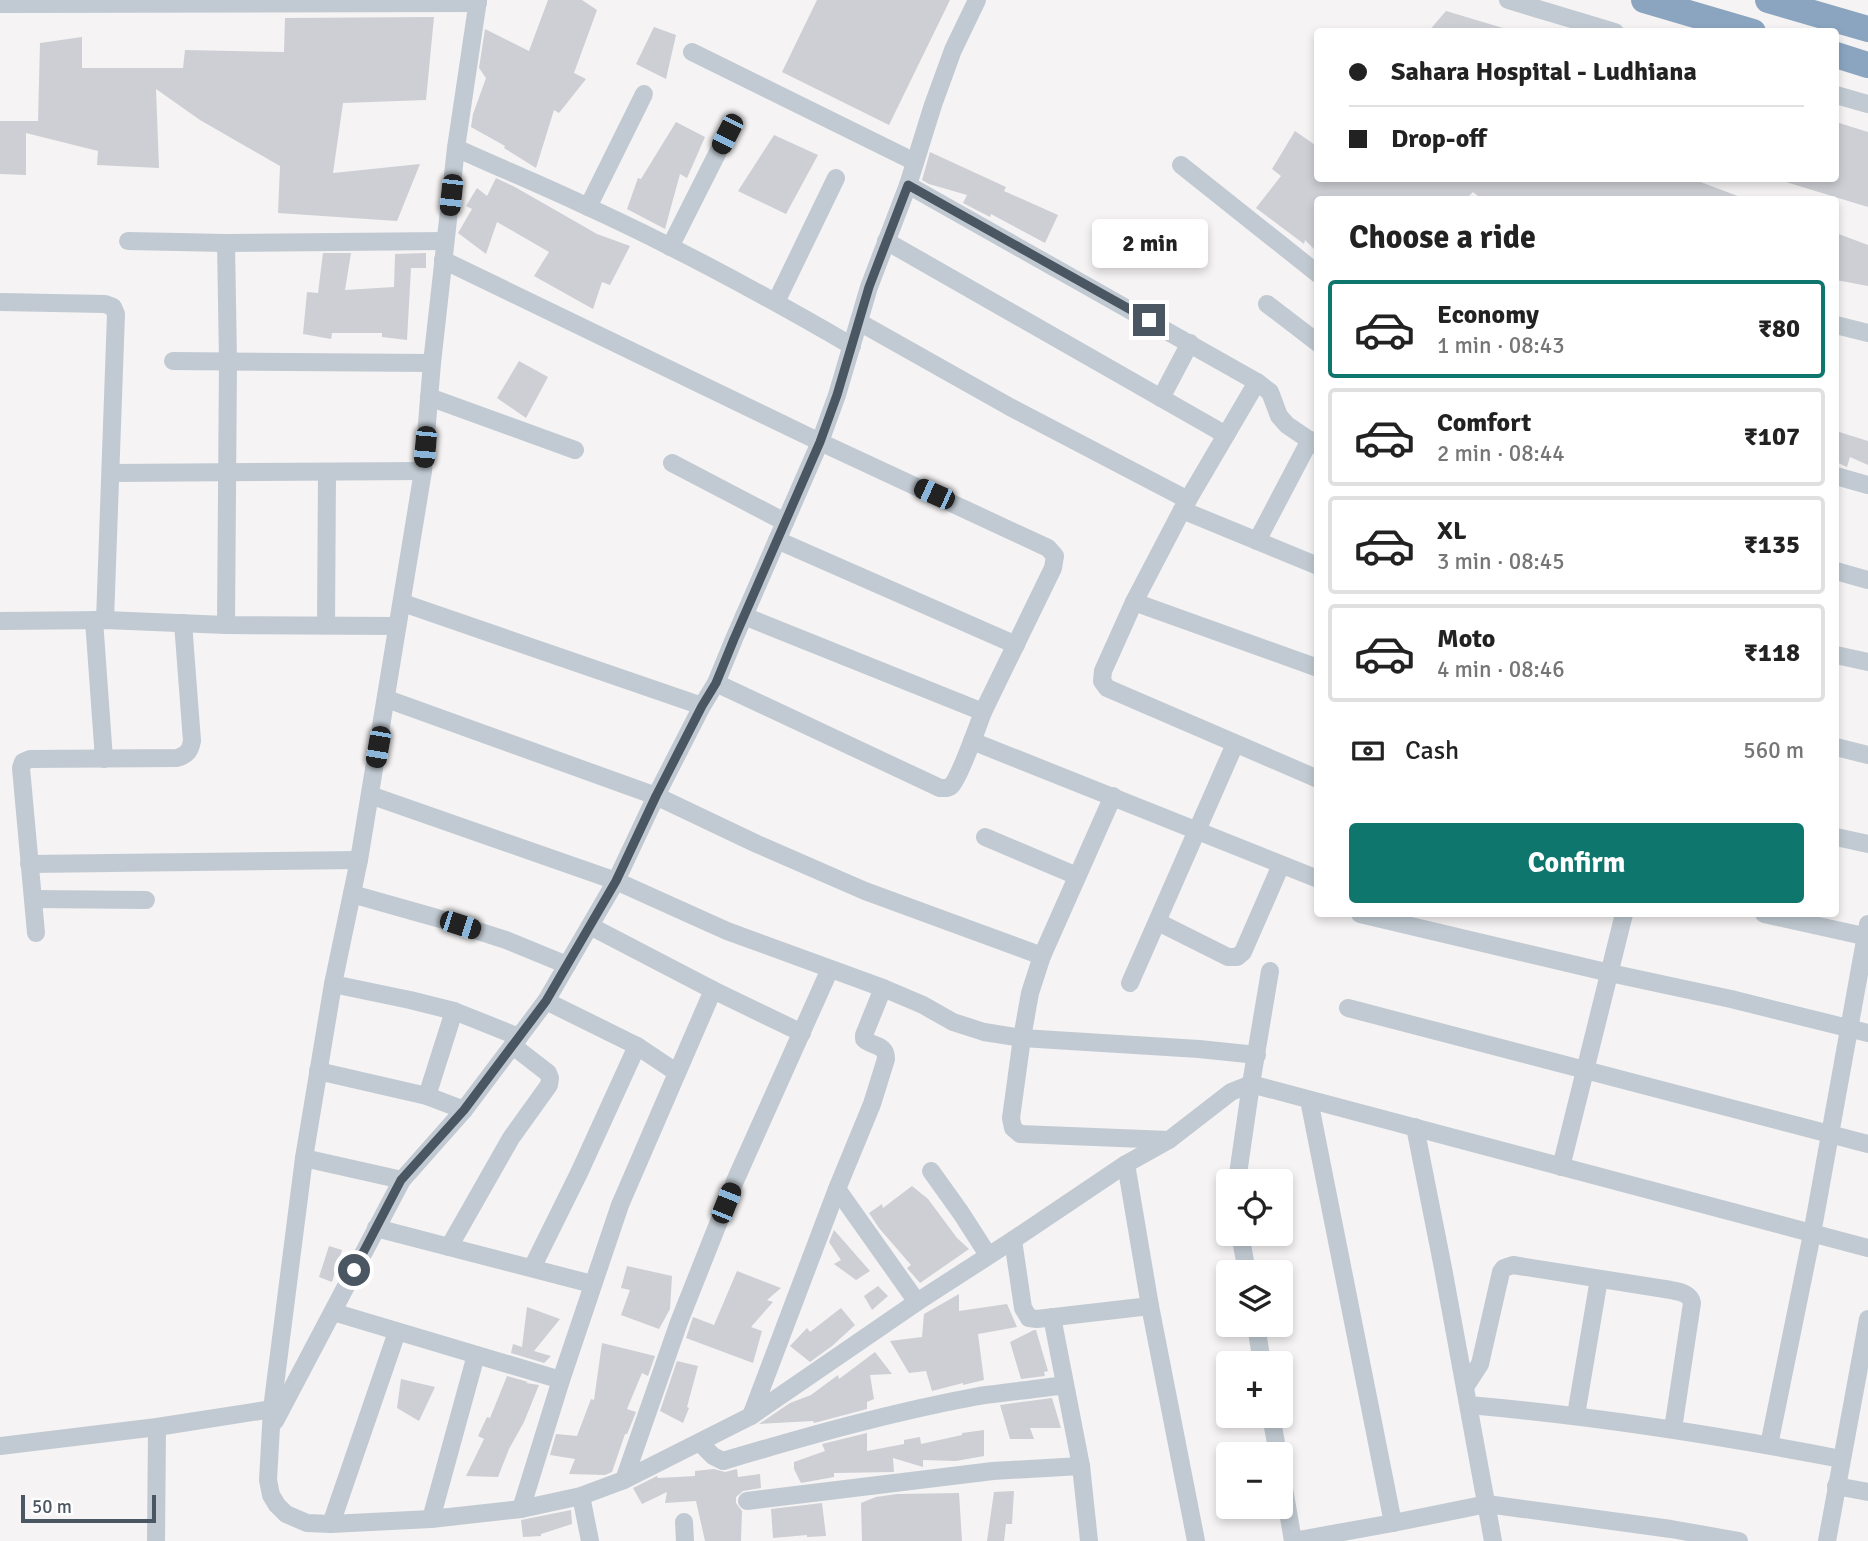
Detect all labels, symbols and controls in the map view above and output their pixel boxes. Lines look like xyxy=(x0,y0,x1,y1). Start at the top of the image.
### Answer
text: Sahara Hospital - Ludhiana xyxy=(1391,56,1697,88)
car xyxy=(709,111,746,157)
text: Drop-off xyxy=(1391,123,1487,155)
car xyxy=(439,173,464,217)
callout: 2 min xyxy=(1091,218,1207,268)
text: Choose a ride xyxy=(1349,218,1536,257)
text: 2 min xyxy=(1122,229,1178,258)
icon: car xyxy=(1353,298,1416,361)
text: Economy xyxy=(1437,299,1539,331)
route end xyxy=(1133,304,1165,336)
text: ₹80 xyxy=(1758,313,1800,345)
text: 1 min · 08:43 xyxy=(1437,331,1565,360)
icon: car xyxy=(1353,406,1416,469)
text: Comfort xyxy=(1437,407,1531,439)
text: ₹107 xyxy=(1744,421,1800,453)
car xyxy=(413,425,438,469)
text: 2 min · 08:44 xyxy=(1437,439,1565,468)
car xyxy=(911,476,958,512)
icon: car xyxy=(1353,514,1416,577)
text: XL xyxy=(1437,515,1467,547)
text: ₹135 xyxy=(1744,529,1800,561)
text: 3 min · 08:45 xyxy=(1437,547,1565,576)
icon: car xyxy=(1353,622,1416,685)
text: Moto xyxy=(1437,623,1495,655)
text: ₹118 xyxy=(1744,637,1800,669)
text: 4 min · 08:46 xyxy=(1437,655,1565,684)
car xyxy=(365,724,392,770)
icon: cash xyxy=(1349,732,1387,770)
text: Cash xyxy=(1405,735,1459,767)
text: 560 m xyxy=(1743,736,1804,765)
button: Confirm xyxy=(1349,823,1804,903)
car xyxy=(437,909,484,941)
map controls xyxy=(1216,1169,1293,1519)
button: locate xyxy=(1216,1169,1293,1246)
car xyxy=(709,1180,744,1226)
route start xyxy=(338,1254,370,1286)
button: layers xyxy=(1216,1260,1293,1337)
button: + xyxy=(1216,1351,1293,1428)
button: − xyxy=(1216,1442,1293,1519)
scale bar xyxy=(21,1492,156,1524)
text: 50 m xyxy=(32,1495,72,1519)

